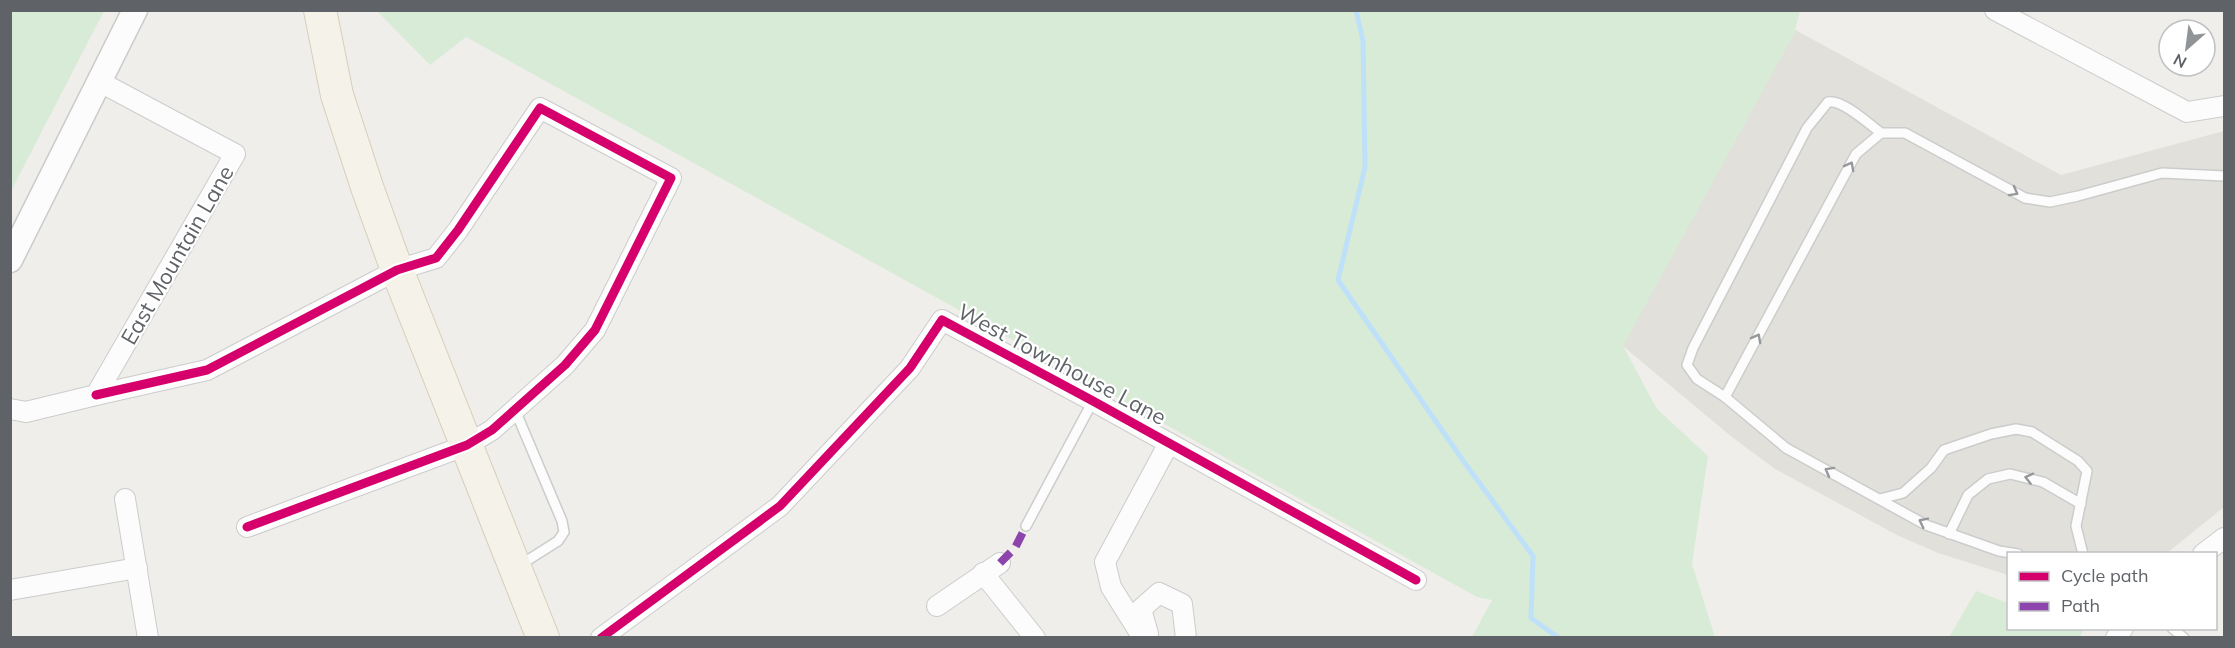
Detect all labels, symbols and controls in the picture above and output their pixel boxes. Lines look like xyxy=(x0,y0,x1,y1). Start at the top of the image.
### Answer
north arrow xyxy=(2157,18,2217,78)
text: N xyxy=(2170,50,2190,73)
street label: East Mountain Lane xyxy=(114,161,240,349)
one-way arrow xyxy=(1843,162,1854,172)
one-way arrow xyxy=(2008,185,2018,196)
street label: West Townhouse Lane xyxy=(953,297,1171,431)
one-way arrow xyxy=(1750,334,1761,344)
one-way arrow xyxy=(1825,467,1835,478)
one-way arrow xyxy=(2024,473,2034,486)
one-way arrow xyxy=(1919,518,1930,530)
legend xyxy=(2007,552,2217,630)
text: Cycle path xyxy=(2061,564,2148,587)
text: Path xyxy=(2061,594,2100,617)

